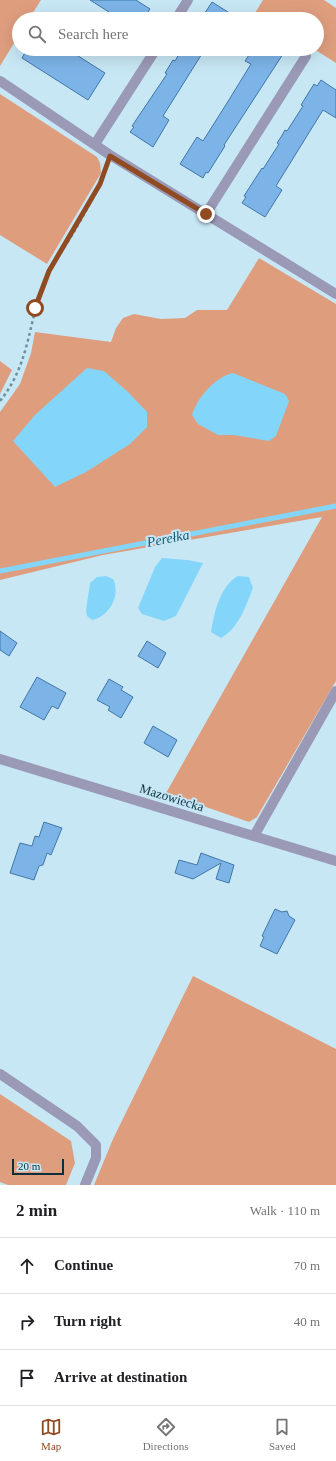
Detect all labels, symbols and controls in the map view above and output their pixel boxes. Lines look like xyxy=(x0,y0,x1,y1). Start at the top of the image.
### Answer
search box xyxy=(12,12,324,56)
icon: search xyxy=(26,23,48,45)
text: Search here xyxy=(58,26,128,42)
route end xyxy=(197,205,215,223)
route start xyxy=(26,299,44,317)
water label: Perełka xyxy=(145,527,191,550)
street label: Mazowiecka xyxy=(138,781,206,814)
scale bar xyxy=(12,1157,64,1176)
text: 20 m xyxy=(18,1160,40,1172)
text: 2 min xyxy=(16,1201,57,1220)
text: Walk · 110 m xyxy=(250,1203,320,1218)
icon: ahead xyxy=(16,1255,38,1277)
text: Continue xyxy=(54,1257,113,1273)
text: 70 m xyxy=(294,1258,320,1273)
icon: right xyxy=(16,1311,38,1333)
text: Turn right xyxy=(54,1313,121,1329)
text: 40 m xyxy=(294,1314,320,1329)
icon: arrive xyxy=(16,1367,38,1389)
text: Arrive at destination xyxy=(54,1369,187,1385)
tab: Map xyxy=(40,1416,62,1452)
tab: Directions xyxy=(143,1416,188,1452)
tab: Saved xyxy=(269,1416,296,1452)

